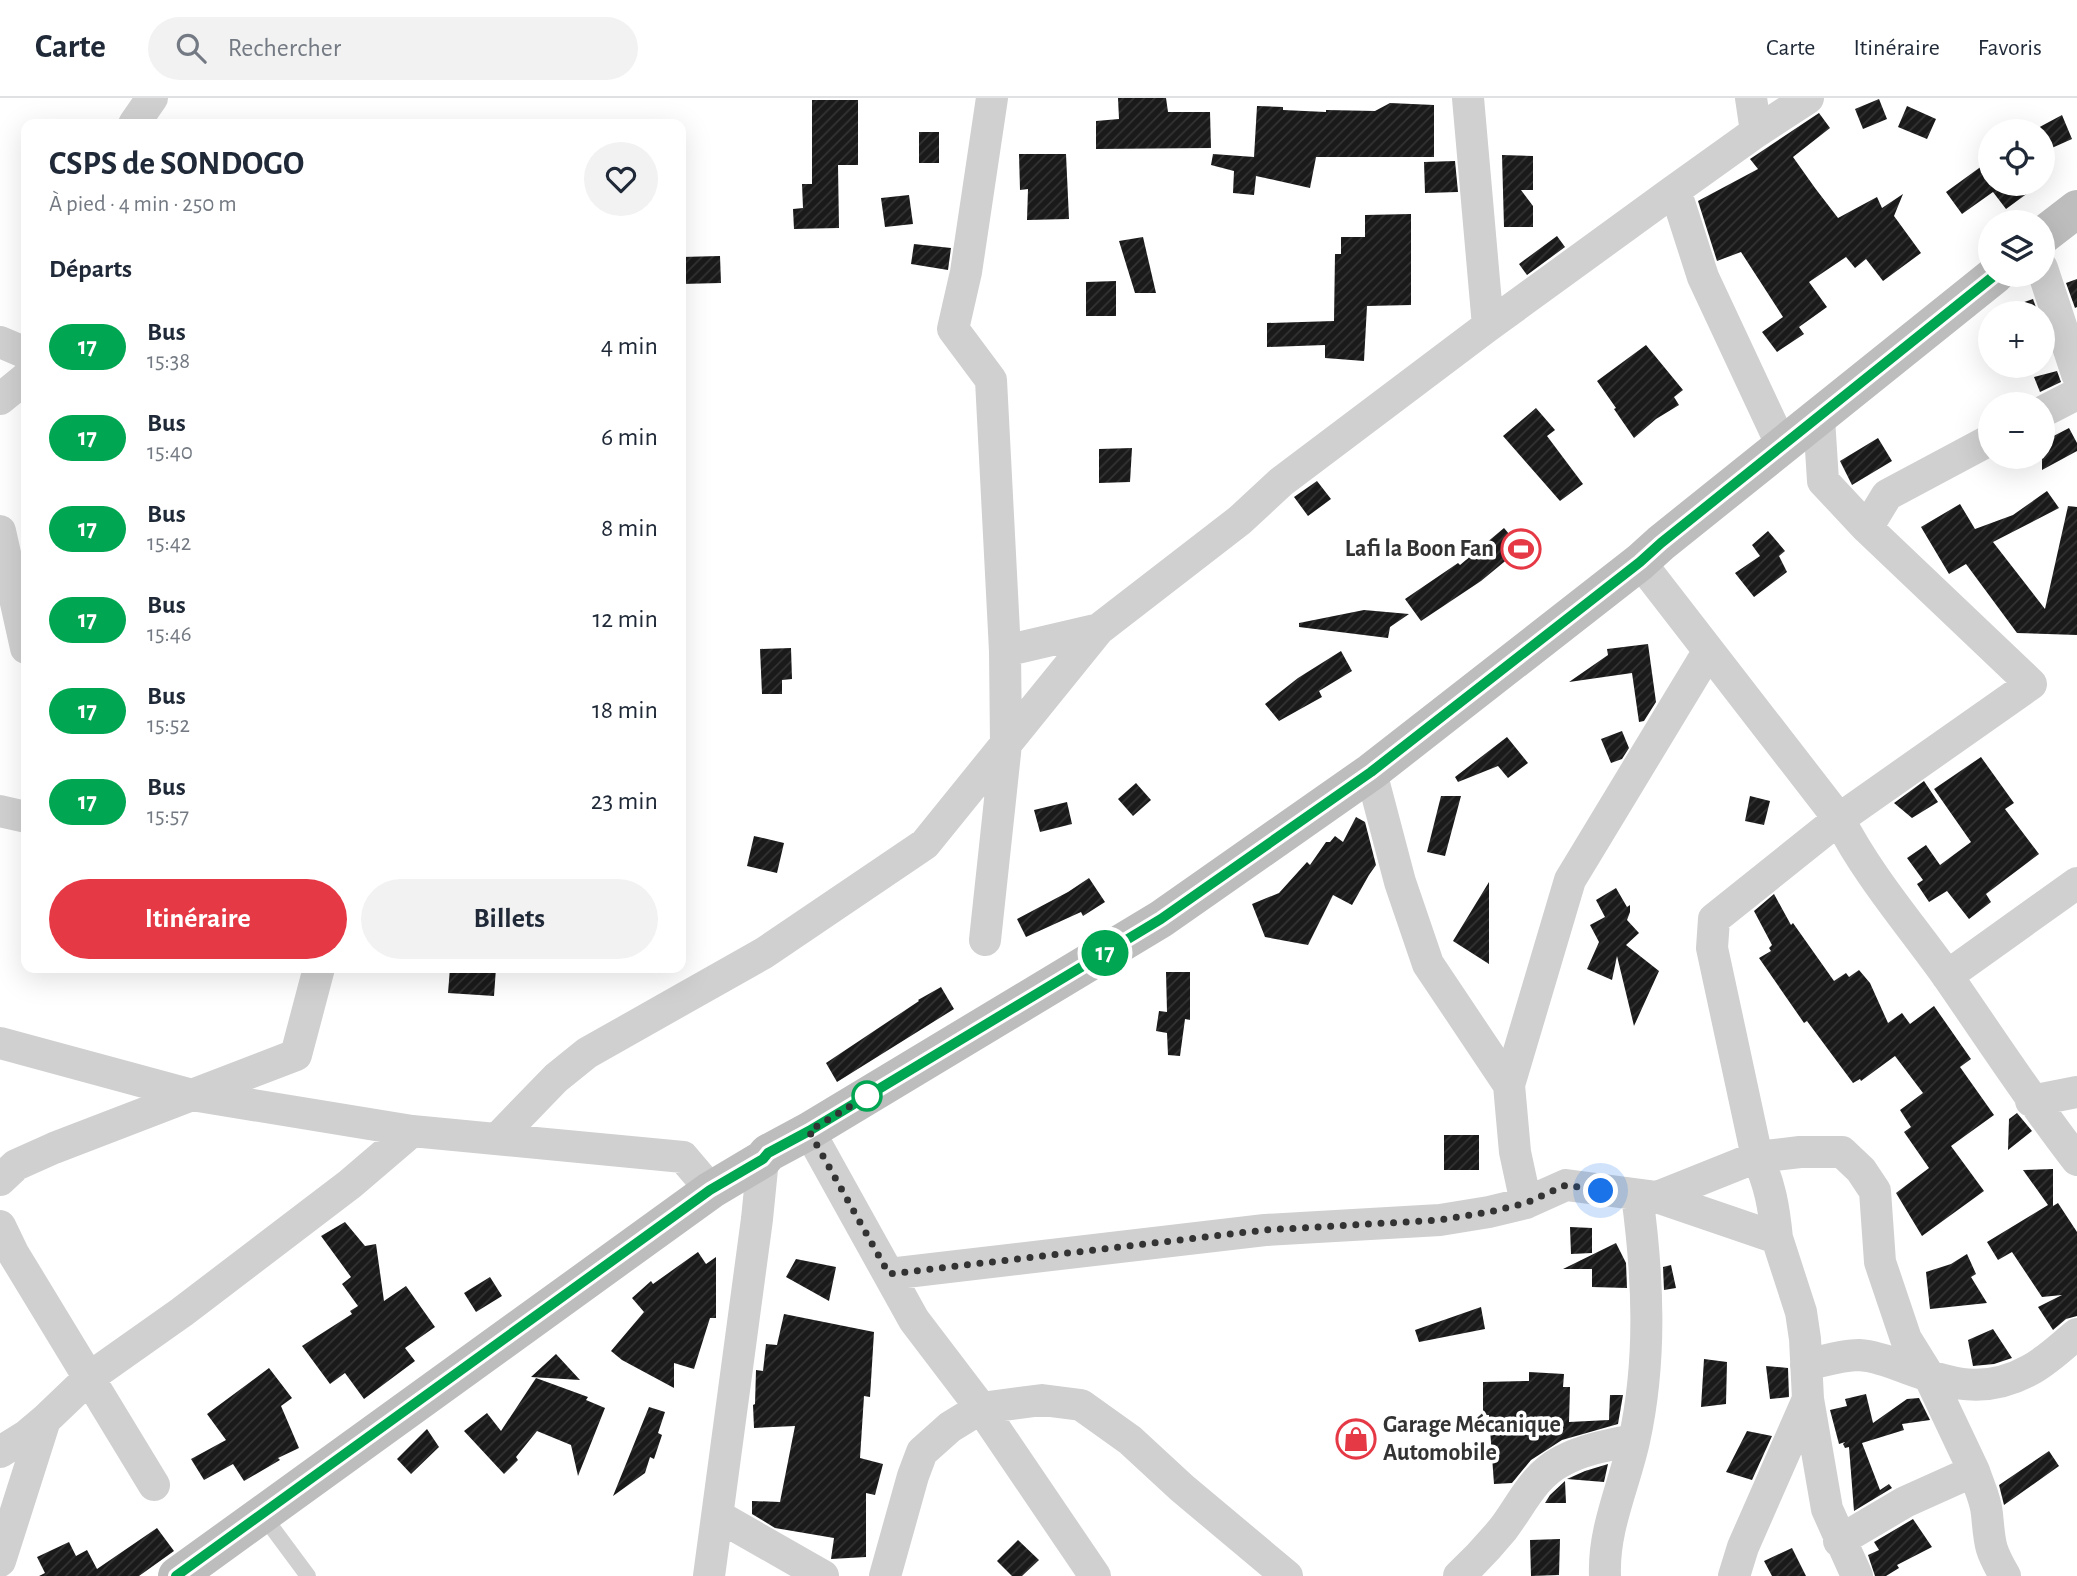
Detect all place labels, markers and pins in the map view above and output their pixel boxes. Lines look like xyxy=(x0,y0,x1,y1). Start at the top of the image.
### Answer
sports icon: Lafi la Boon Fan xyxy=(1500,528,1542,570)
place label: Lafi la Boon Fan xyxy=(1345,537,1494,561)
unlabelled marker xyxy=(852,1081,882,1111)
place label: Garage Mécanique Automobile xyxy=(1383,1413,1561,1465)
shop icon: Garage Mécanique Automobile xyxy=(1335,1418,1377,1460)

